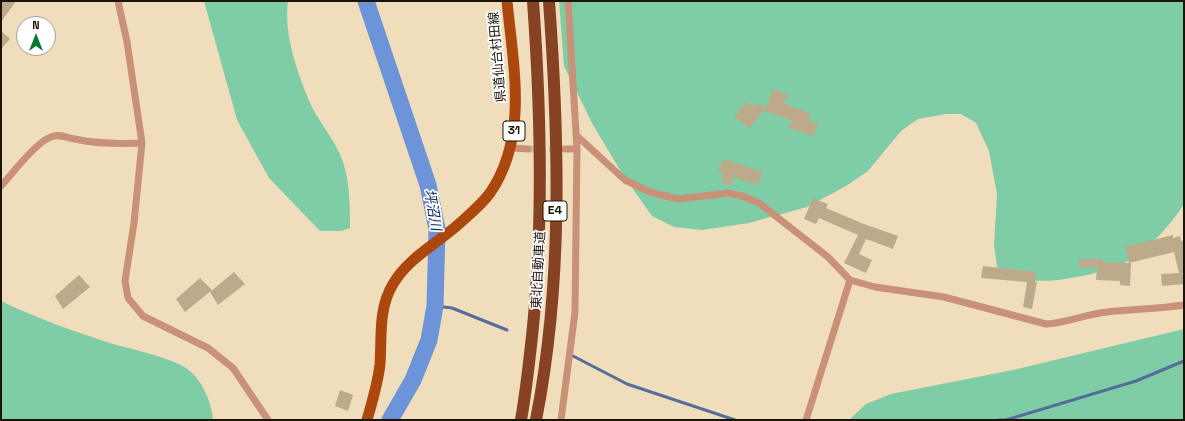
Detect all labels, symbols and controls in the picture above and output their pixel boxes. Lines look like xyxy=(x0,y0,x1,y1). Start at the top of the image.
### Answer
street label: 県道仙台村田線 xyxy=(486,11,510,103)
north arrow xyxy=(16,16,56,56)
text: N xyxy=(32,18,40,32)
road number: 31 xyxy=(503,121,525,141)
water label: 坪沼川 xyxy=(420,188,444,232)
road number: E4 xyxy=(543,201,567,221)
street label: 東北自動車道 xyxy=(529,231,549,309)

